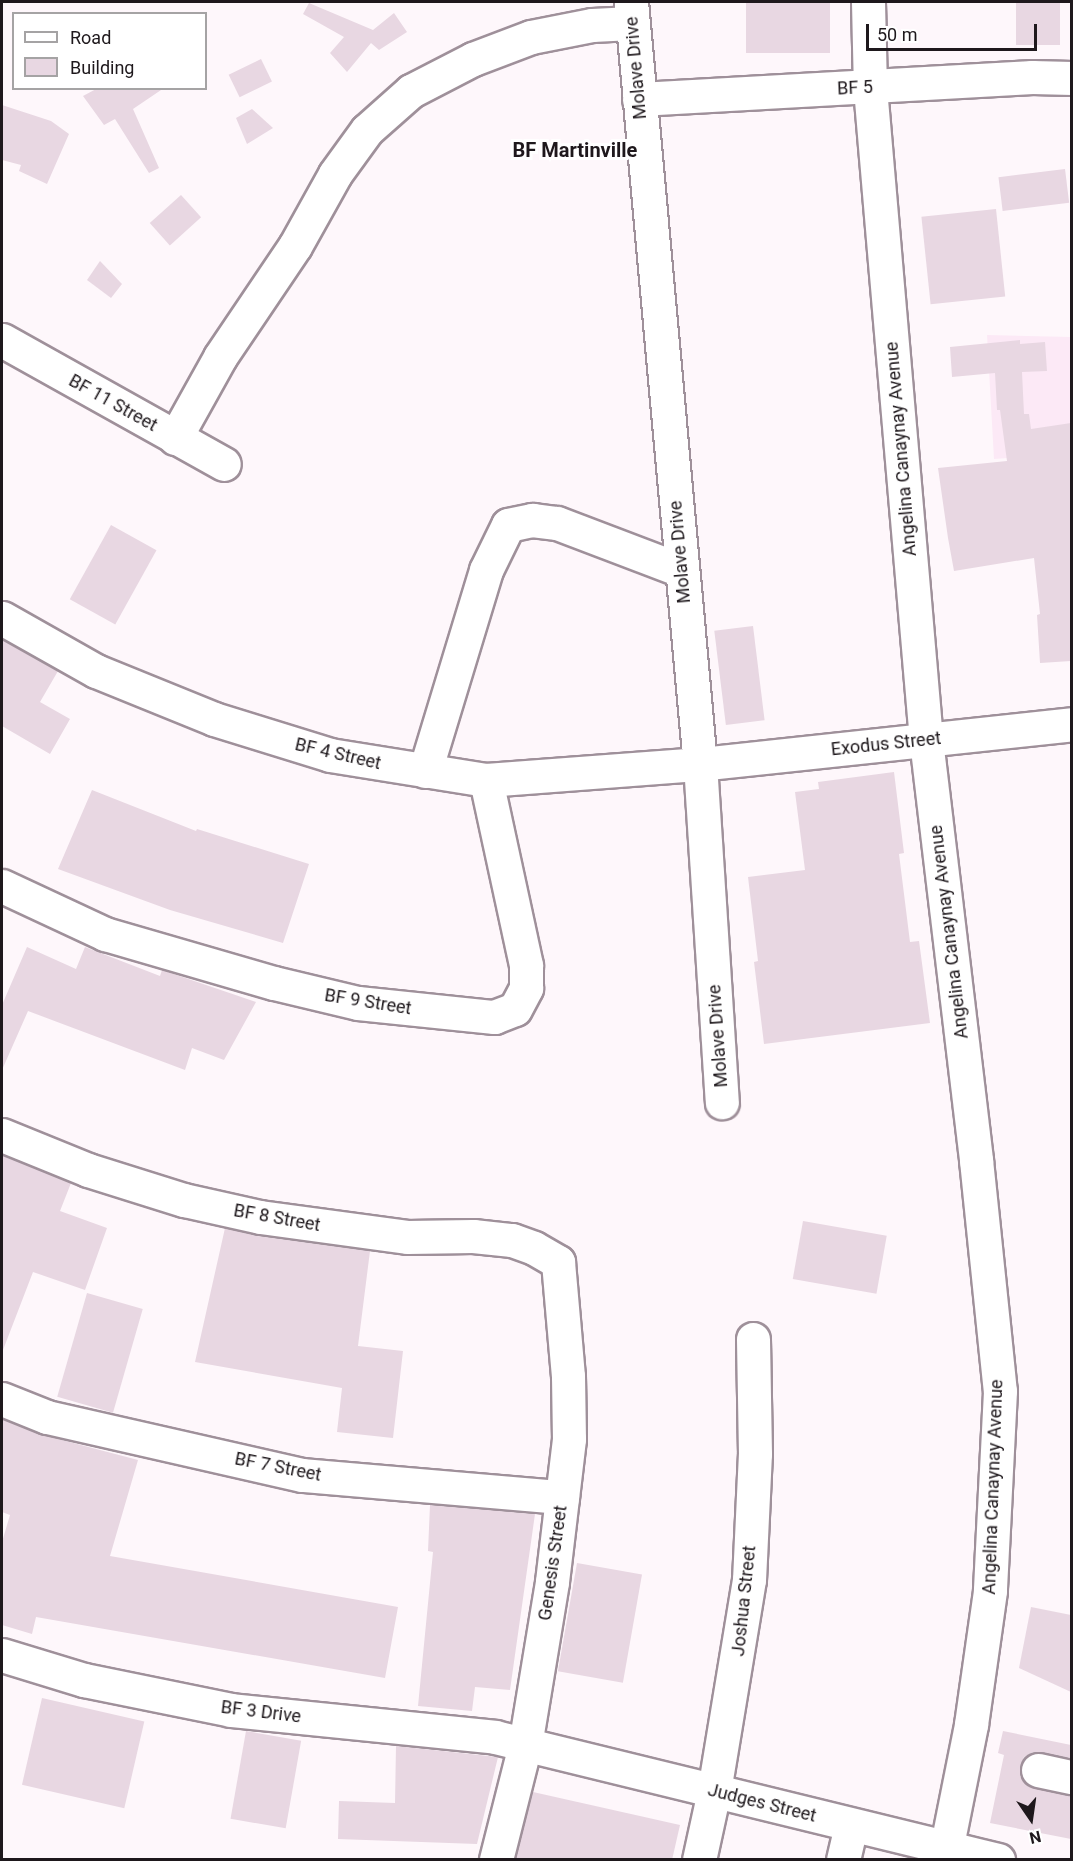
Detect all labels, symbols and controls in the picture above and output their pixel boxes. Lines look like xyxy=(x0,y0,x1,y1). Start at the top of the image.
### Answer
legend xyxy=(12,12,207,90)
scale bar xyxy=(869,12,1040,50)
street label: Molave Drive xyxy=(621,16,651,120)
text: 50 m xyxy=(877,24,917,45)
text: Road xyxy=(70,27,111,48)
text: Building xyxy=(70,57,134,78)
street label: BF 5 xyxy=(837,76,873,100)
district label: BF Martinville xyxy=(513,138,637,162)
street label: Angelina Canaynay Avenue xyxy=(881,341,921,557)
street label: BF 11 Street xyxy=(65,370,161,436)
street label: Molave Drive xyxy=(665,500,695,604)
street label: Exodus Street xyxy=(830,727,942,761)
street label: BF 4 Street xyxy=(293,734,383,774)
street label: Angelina Canaynay Avenue xyxy=(925,824,973,1040)
street label: BF 9 Street xyxy=(323,984,413,1020)
street label: Molave Drive xyxy=(704,984,732,1088)
street label: BF 8 Street xyxy=(232,1200,322,1236)
street label: Angelina Canaynay Avenue xyxy=(978,1379,1008,1595)
street label: BF 7 Street xyxy=(233,1448,323,1486)
street label: Genesis Street xyxy=(534,1504,572,1622)
street label: Joshua Street xyxy=(727,1545,761,1657)
street label: BF 3 Drive xyxy=(220,1696,302,1728)
street label: Judges Street xyxy=(706,1779,818,1827)
north arrow xyxy=(1001,1789,1061,1849)
text: N xyxy=(1028,1826,1043,1848)

